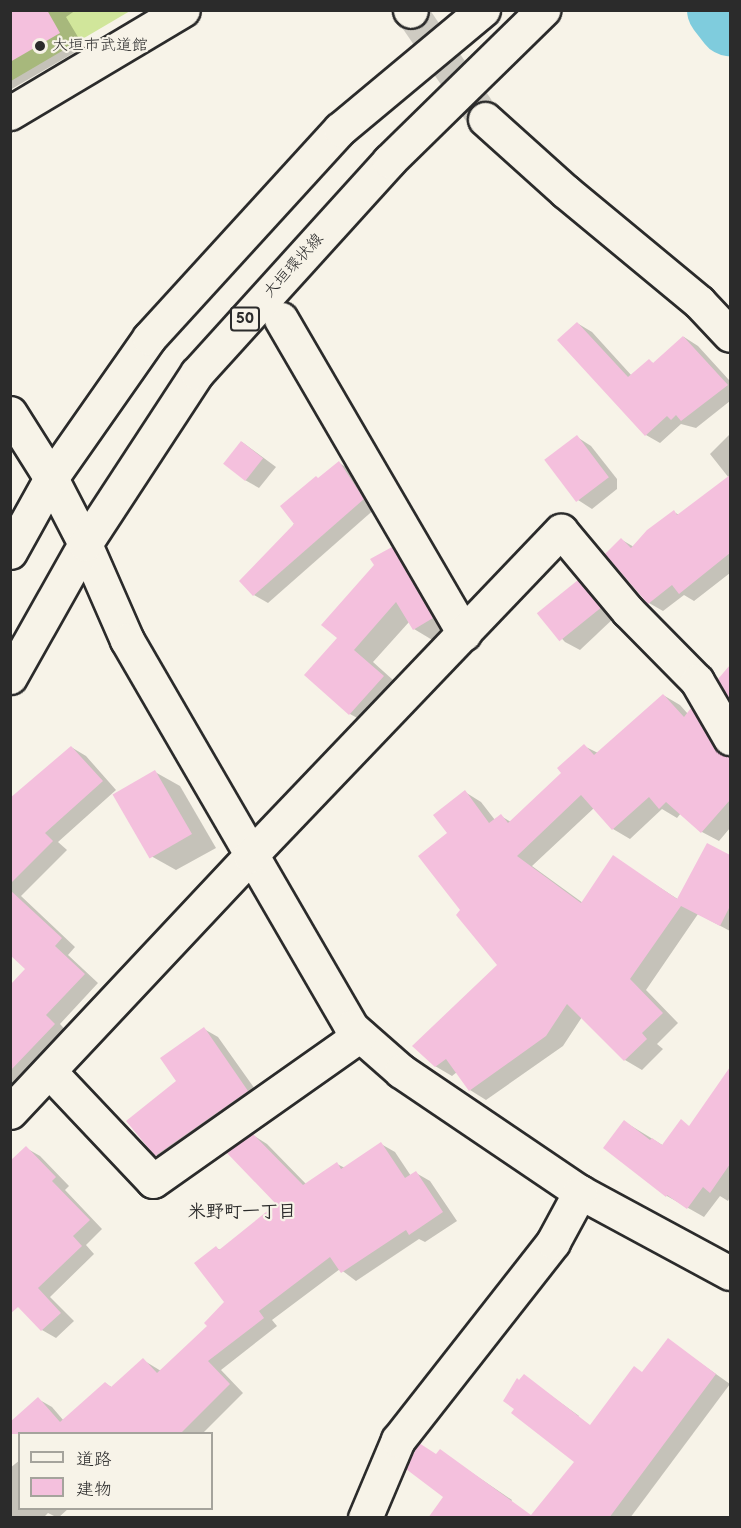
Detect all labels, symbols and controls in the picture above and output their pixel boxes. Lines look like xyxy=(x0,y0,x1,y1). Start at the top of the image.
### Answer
place label: 大垣市武道館 xyxy=(52,36,148,56)
marker: 大垣市武道館 xyxy=(33,39,47,53)
street label: 大垣環状線 xyxy=(260,230,328,302)
road number: 50 xyxy=(230,307,260,331)
district label: 米野町一丁目 xyxy=(188,1201,296,1223)
legend xyxy=(18,1432,213,1510)
text: 道路 xyxy=(76,1449,112,1470)
text: 建物 xyxy=(76,1479,112,1500)

